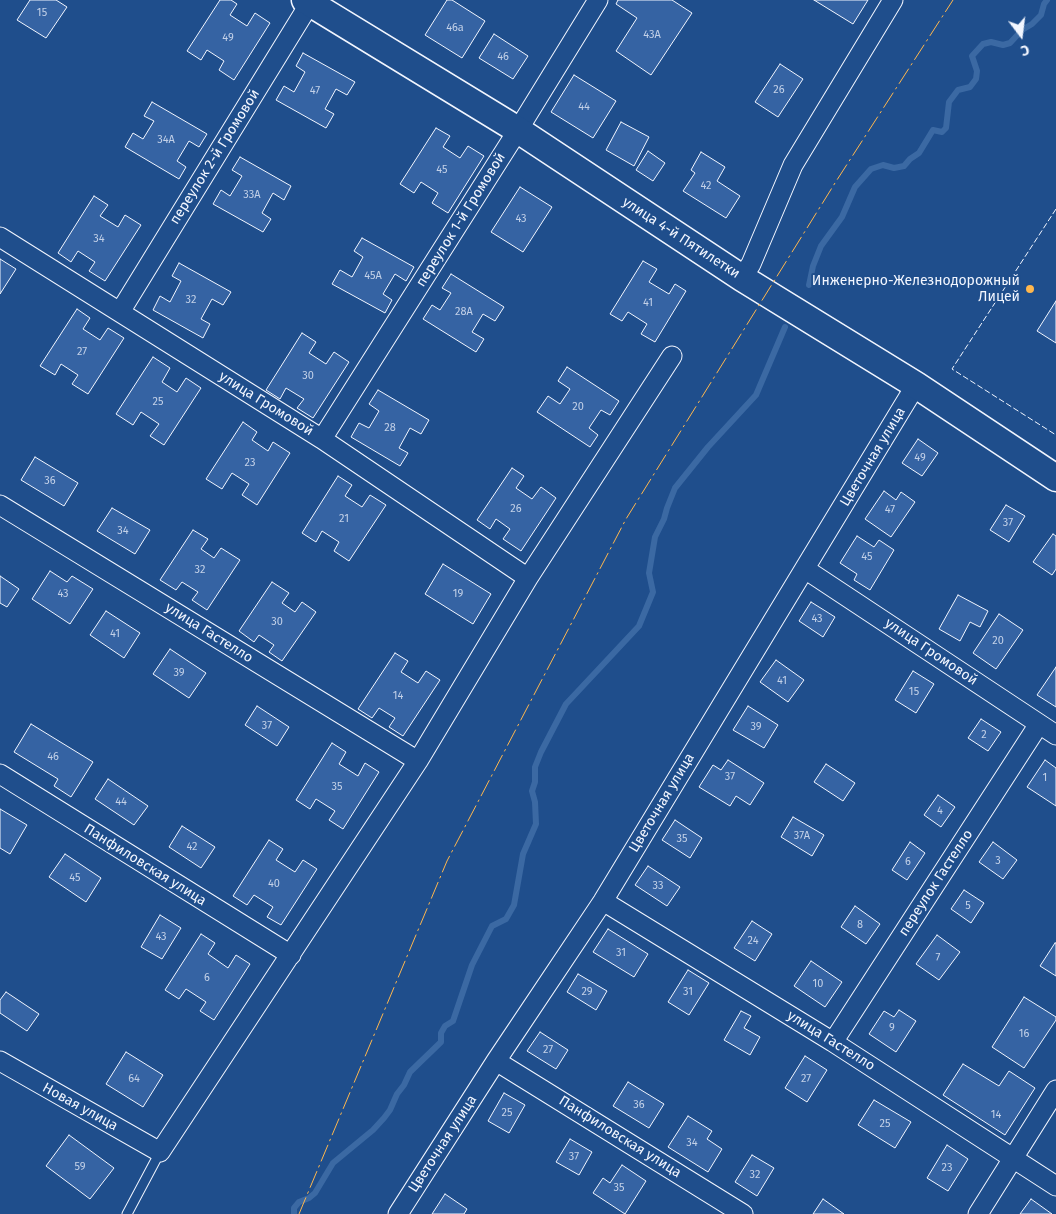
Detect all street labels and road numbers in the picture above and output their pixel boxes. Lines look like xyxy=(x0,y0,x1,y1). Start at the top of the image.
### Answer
street label: переулок 2-й Громовой xyxy=(167,86,263,228)
street label: переулок 1-й Громовой xyxy=(413,150,509,290)
street label: улица 4-й Пятилетки xyxy=(619,194,743,282)
street label: улица Громовой xyxy=(216,368,316,440)
street label: Цветочная улица xyxy=(837,404,909,510)
street label: улица Гастелло xyxy=(162,599,256,667)
street label: улица Громовой xyxy=(881,615,981,689)
street label: Цветочная улица xyxy=(626,750,698,856)
street label: Панфиловская улица xyxy=(81,821,209,909)
street label: переулок Гастелло xyxy=(895,827,977,939)
street label: улица Гастелло xyxy=(784,1007,878,1075)
street label: Новая улица xyxy=(39,1079,121,1135)
street label: Цветочная улица xyxy=(405,1092,481,1196)
street label: Панфиловская улица xyxy=(556,1093,684,1181)

